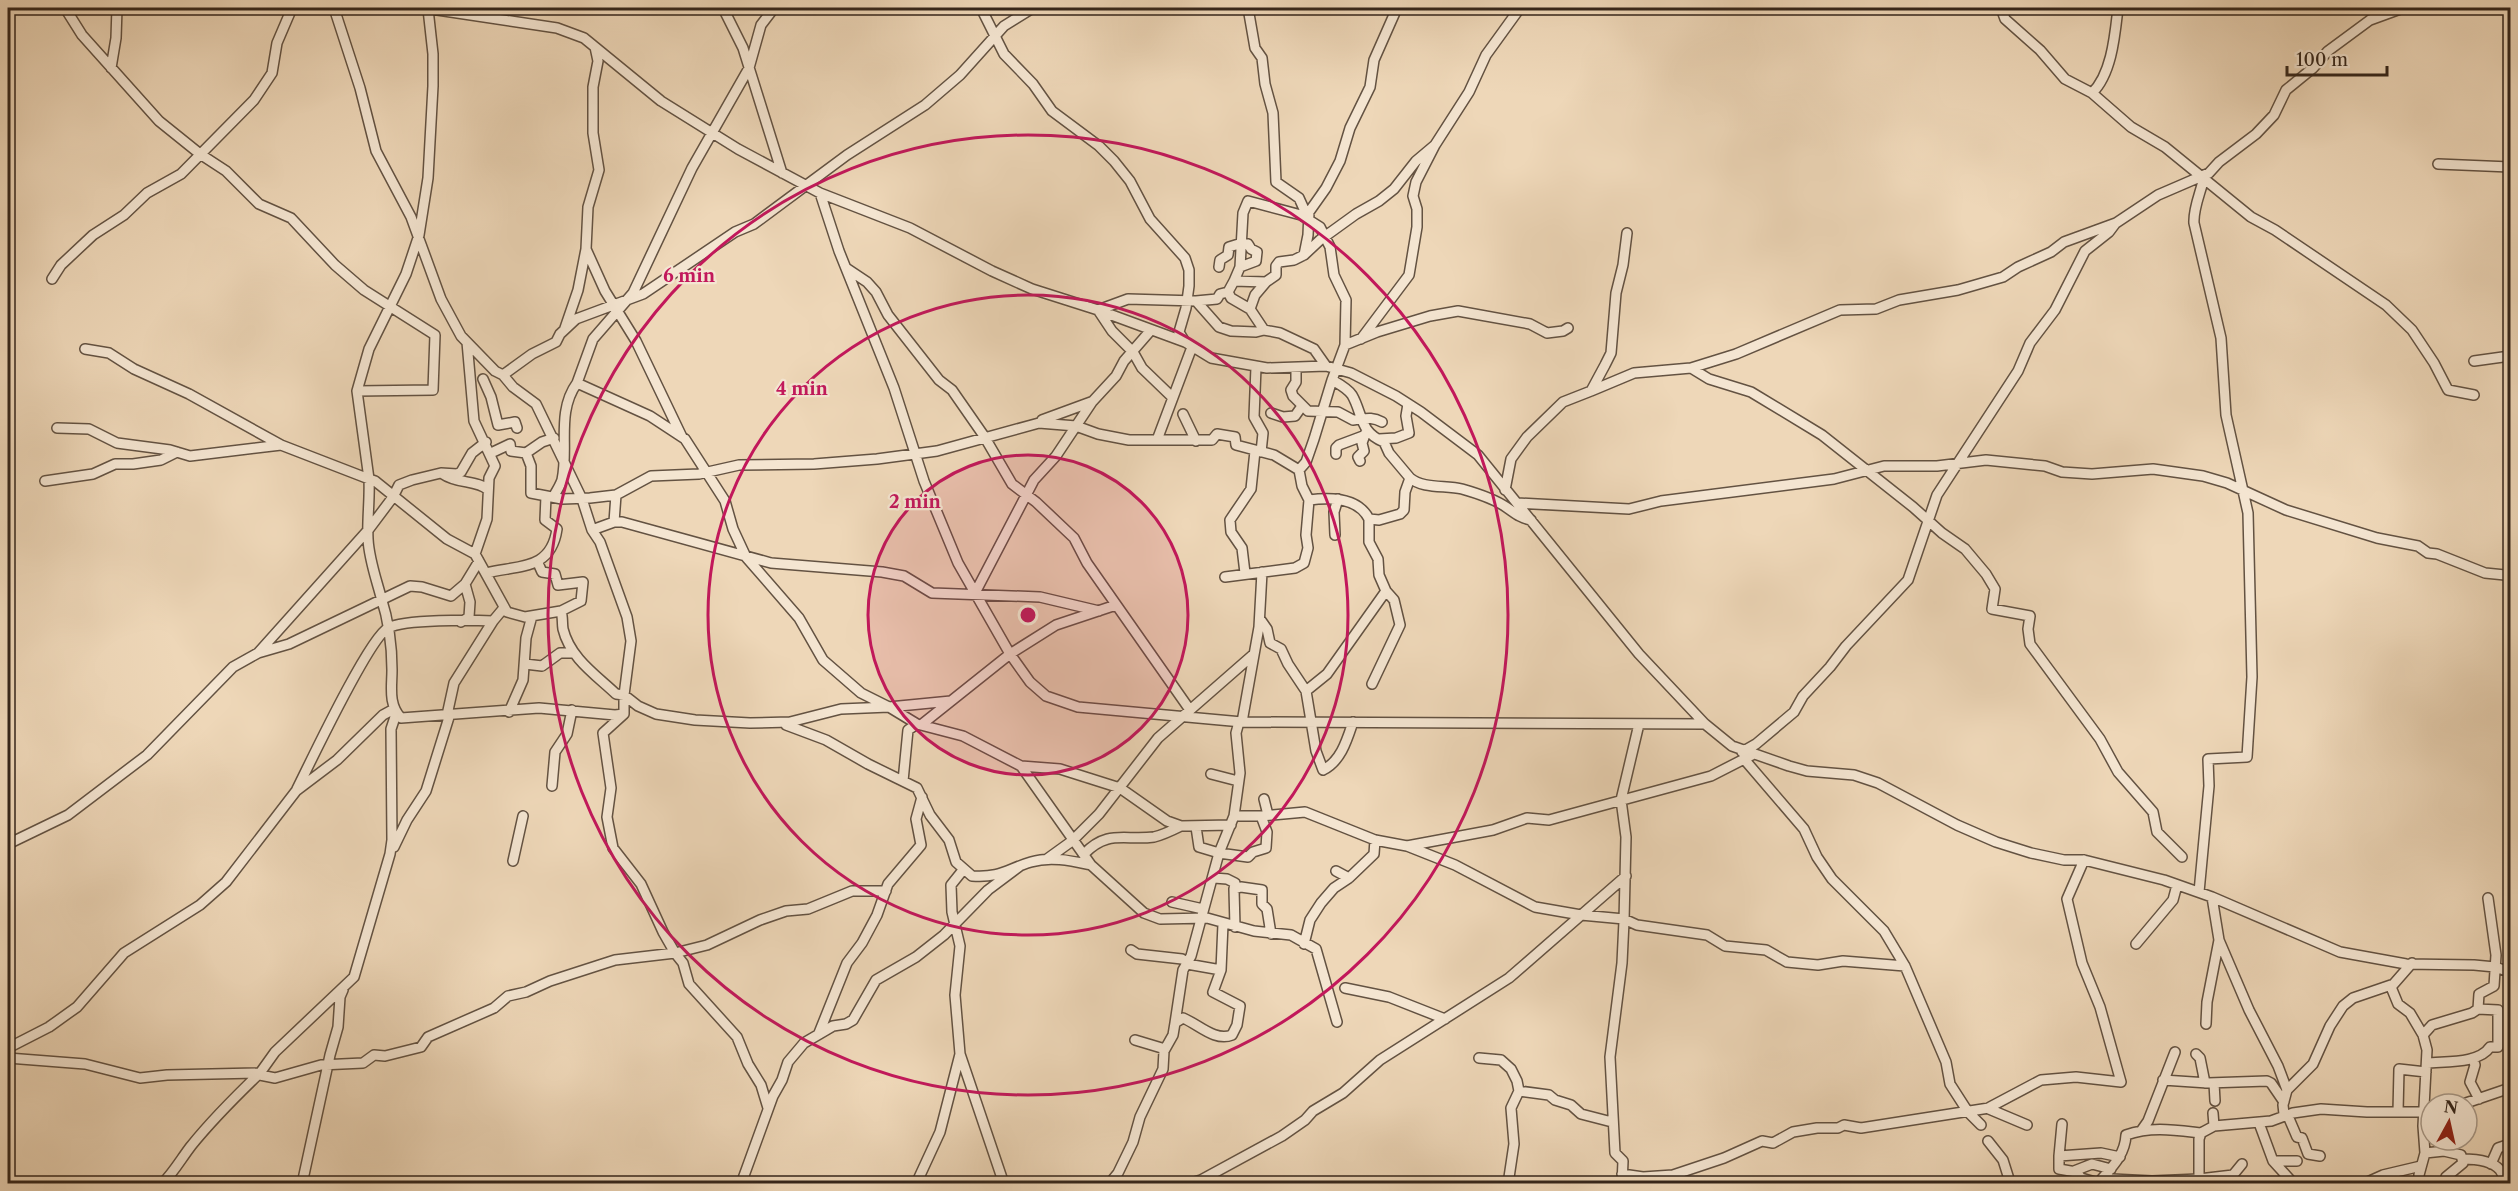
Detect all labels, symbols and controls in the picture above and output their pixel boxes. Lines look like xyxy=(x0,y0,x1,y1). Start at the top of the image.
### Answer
scale bar xyxy=(2287,39,2388,77)
text: 100 m xyxy=(2296,49,2348,71)
text: 6 min xyxy=(663,265,716,287)
text: 4 min xyxy=(776,378,829,400)
text: 2 min xyxy=(889,491,942,513)
centre of rings xyxy=(1018,605,1038,625)
north arrow xyxy=(2419,1092,2479,1152)
text: N xyxy=(2443,1096,2459,1118)

